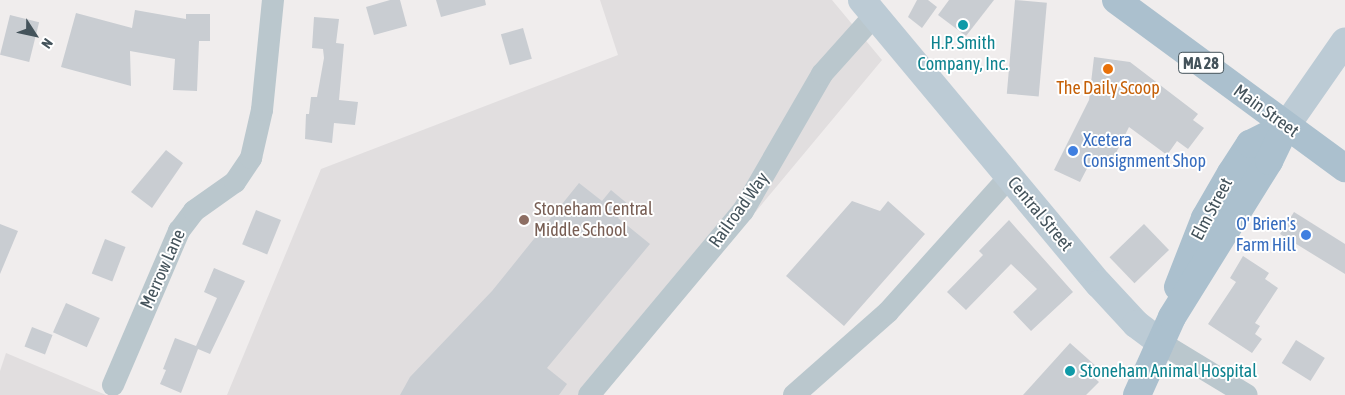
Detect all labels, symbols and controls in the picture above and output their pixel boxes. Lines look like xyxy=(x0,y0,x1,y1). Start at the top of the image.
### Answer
north arrow xyxy=(10,10,60,60)
marker: H.P. Smith Company, Inc. xyxy=(957,19,969,31)
place label: H.P. Smith Company, Inc. xyxy=(918,33,1008,76)
text: N xyxy=(38,36,56,52)
road number: MA 28 xyxy=(1177,49,1225,76)
marker: The Daily Scoop xyxy=(1102,63,1114,75)
place label: The Daily Scoop xyxy=(1056,77,1160,99)
street label: Main Street xyxy=(1229,80,1303,142)
place label: Xcetera Consignment Shop xyxy=(1083,130,1206,172)
marker: Xcetera Consignment Shop xyxy=(1067,145,1079,157)
street label: Railroad Way xyxy=(704,168,774,252)
street label: Central Street xyxy=(1003,172,1077,256)
street label: Elm Street xyxy=(1187,174,1237,244)
place label: Stoneham Central Middle School xyxy=(534,199,653,242)
marker: Stoneham Central Middle School xyxy=(518,214,530,226)
place label: O' Brien's Farm Hill xyxy=(1236,214,1296,256)
street label: Merrow Lane xyxy=(136,226,190,312)
marker: O' Brien's Farm Hill xyxy=(1300,229,1312,241)
place label: Stoneham Animal Hospital xyxy=(1080,360,1257,382)
marker: Stoneham Animal Hospital xyxy=(1064,365,1076,377)

